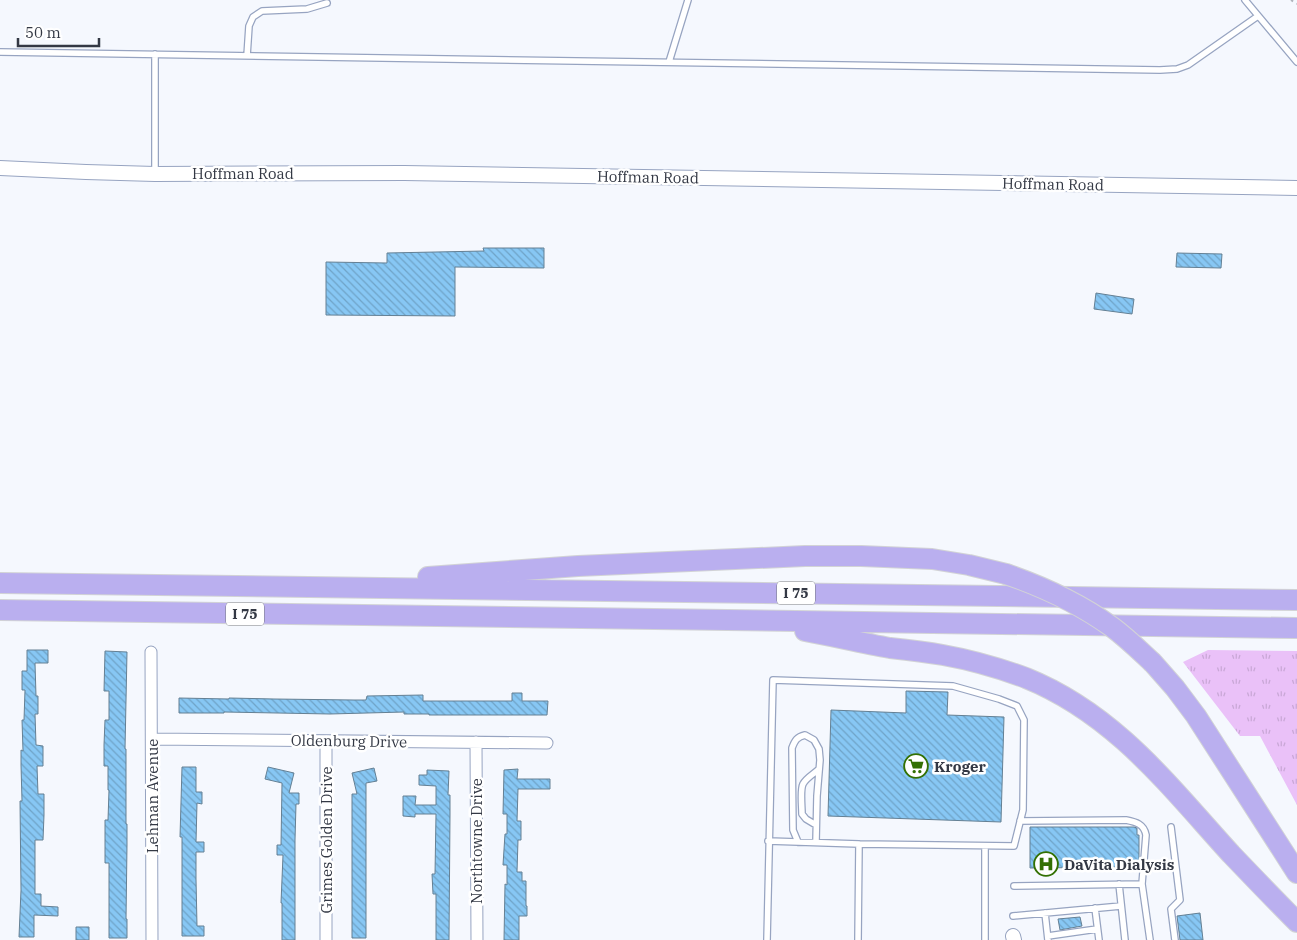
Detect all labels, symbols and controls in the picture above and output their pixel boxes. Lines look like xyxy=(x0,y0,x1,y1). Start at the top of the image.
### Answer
scale bar xyxy=(18,15,99,47)
text: 50 m xyxy=(25,23,61,42)
street label: Hoffman Road xyxy=(192,164,294,183)
street label: Hoffman Road xyxy=(597,167,699,187)
street label: Hoffman Road xyxy=(1002,174,1104,194)
road number: I 75 xyxy=(777,582,815,604)
road number: I 75 xyxy=(226,602,264,626)
street label: Oldenburg Drive xyxy=(291,730,407,752)
street label: Lehman Avenue xyxy=(143,739,162,853)
supermarket icon: Kroger xyxy=(903,753,929,779)
place label: Kroger xyxy=(934,757,986,776)
street label: Grimes Golden Drive xyxy=(317,766,336,914)
street label: Northtowne Drive xyxy=(467,778,486,904)
hospital icon: DaVita Dialysis xyxy=(1033,851,1059,877)
place label: DaVita Dialysis xyxy=(1064,855,1174,874)

